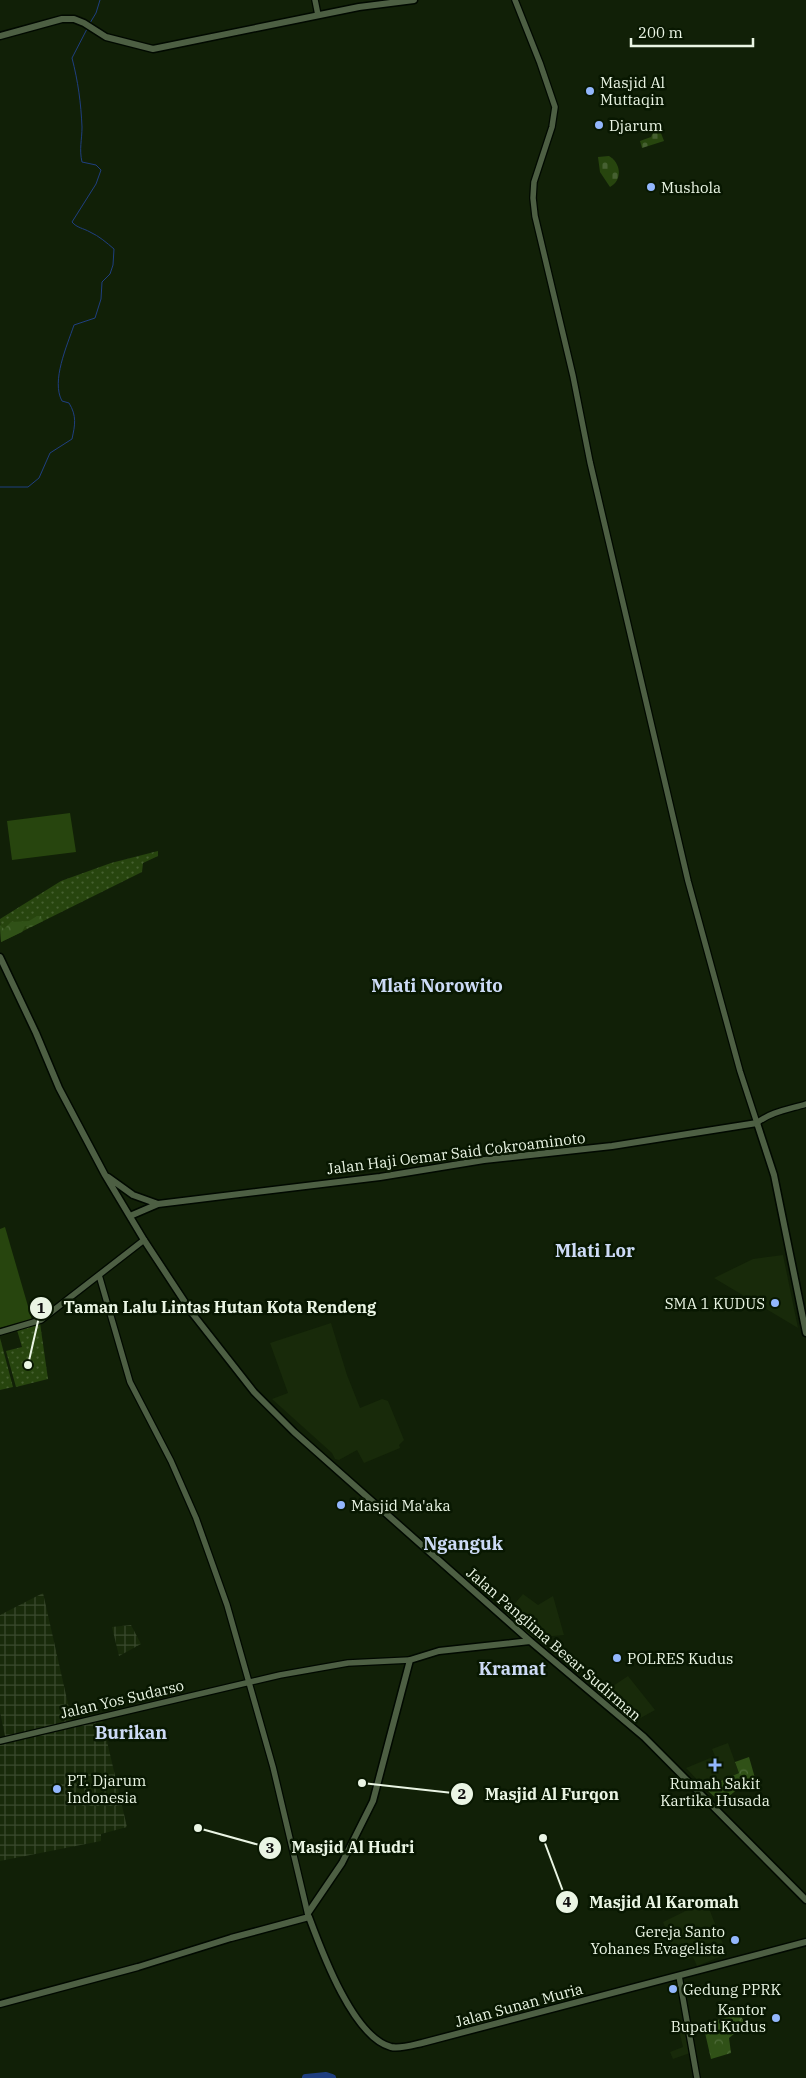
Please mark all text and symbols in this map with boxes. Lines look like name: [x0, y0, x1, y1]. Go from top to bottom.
scale bar: [631, 15, 754, 47]
text: 200 m: [638, 23, 683, 42]
place label: Masjid Al Muttaqin: [600, 73, 665, 109]
marker: Masjid Al Muttaqin: [584, 85, 596, 97]
place label: Djarum: [609, 116, 663, 135]
marker: Djarum: [593, 119, 605, 131]
place label: Mushola: [661, 178, 721, 197]
marker: Mushola: [645, 181, 657, 193]
district label: Mlati Norowito: [371, 974, 503, 997]
street label: Jalan Haji Oemar Said Cokroaminoto: [326, 1128, 586, 1178]
district label: Mlati Lor: [555, 1239, 635, 1262]
callout: Taman Lalu Lintas Hutan Kota Rendeng: [29, 1292, 387, 1323]
place label: SMA 1 KUDUS: [665, 1294, 765, 1313]
text: Taman Lalu Lintas Hutan Kota Rendeng: [64, 1297, 377, 1317]
marker: SMA 1 KUDUS: [769, 1297, 781, 1309]
text: 1: [36, 1298, 46, 1317]
place label: Masjid Ma'aka: [351, 1496, 451, 1515]
marker: Masjid Ma'aka: [335, 1499, 347, 1511]
district label: Nganguk: [423, 1532, 504, 1555]
street label: Jalan Panglima Besar Sudirman: [463, 1563, 646, 1725]
place label: POLRES Kudus: [627, 1649, 733, 1668]
marker: POLRES Kudus: [611, 1652, 623, 1664]
district label: Kramat: [478, 1657, 546, 1680]
street label: Jalan Yos Sudarso: [58, 1676, 186, 1722]
district label: Burikan: [95, 1721, 167, 1744]
marker: Rumah Sakit Kartika Husada: [708, 1758, 722, 1772]
place label: PT. Djarum Indonesia: [67, 1771, 146, 1807]
place label: Rumah Sakit Kartika Husada: [660, 1774, 770, 1810]
callout: Masjid Al Furqon: [450, 1779, 629, 1810]
marker: PT. Djarum Indonesia: [51, 1783, 63, 1795]
text: 2: [457, 1784, 467, 1803]
text: Masjid Al Furqon: [485, 1784, 619, 1804]
callout: Masjid Al Hudri: [257, 1832, 425, 1863]
text: Masjid Al Hudri: [292, 1837, 414, 1857]
text: 3: [265, 1838, 275, 1857]
callout: Masjid Al Karomah: [554, 1887, 749, 1918]
text: 4: [562, 1892, 572, 1911]
text: Masjid Al Karomah: [589, 1892, 739, 1912]
place label: Gereja Santo Yohanes Evagelista: [591, 1922, 725, 1958]
marker: Gereja Santo Yohanes Evagelista: [729, 1934, 741, 1946]
street label: Jalan Sunan Muria: [453, 1979, 585, 2031]
place label: Gedung PPRK: [683, 1980, 781, 1999]
marker: Gedung PPRK: [667, 1983, 679, 1995]
place label: Kantor Bupati Kudus: [671, 2000, 766, 2036]
marker: Kantor Bupati Kudus: [770, 2012, 782, 2024]

